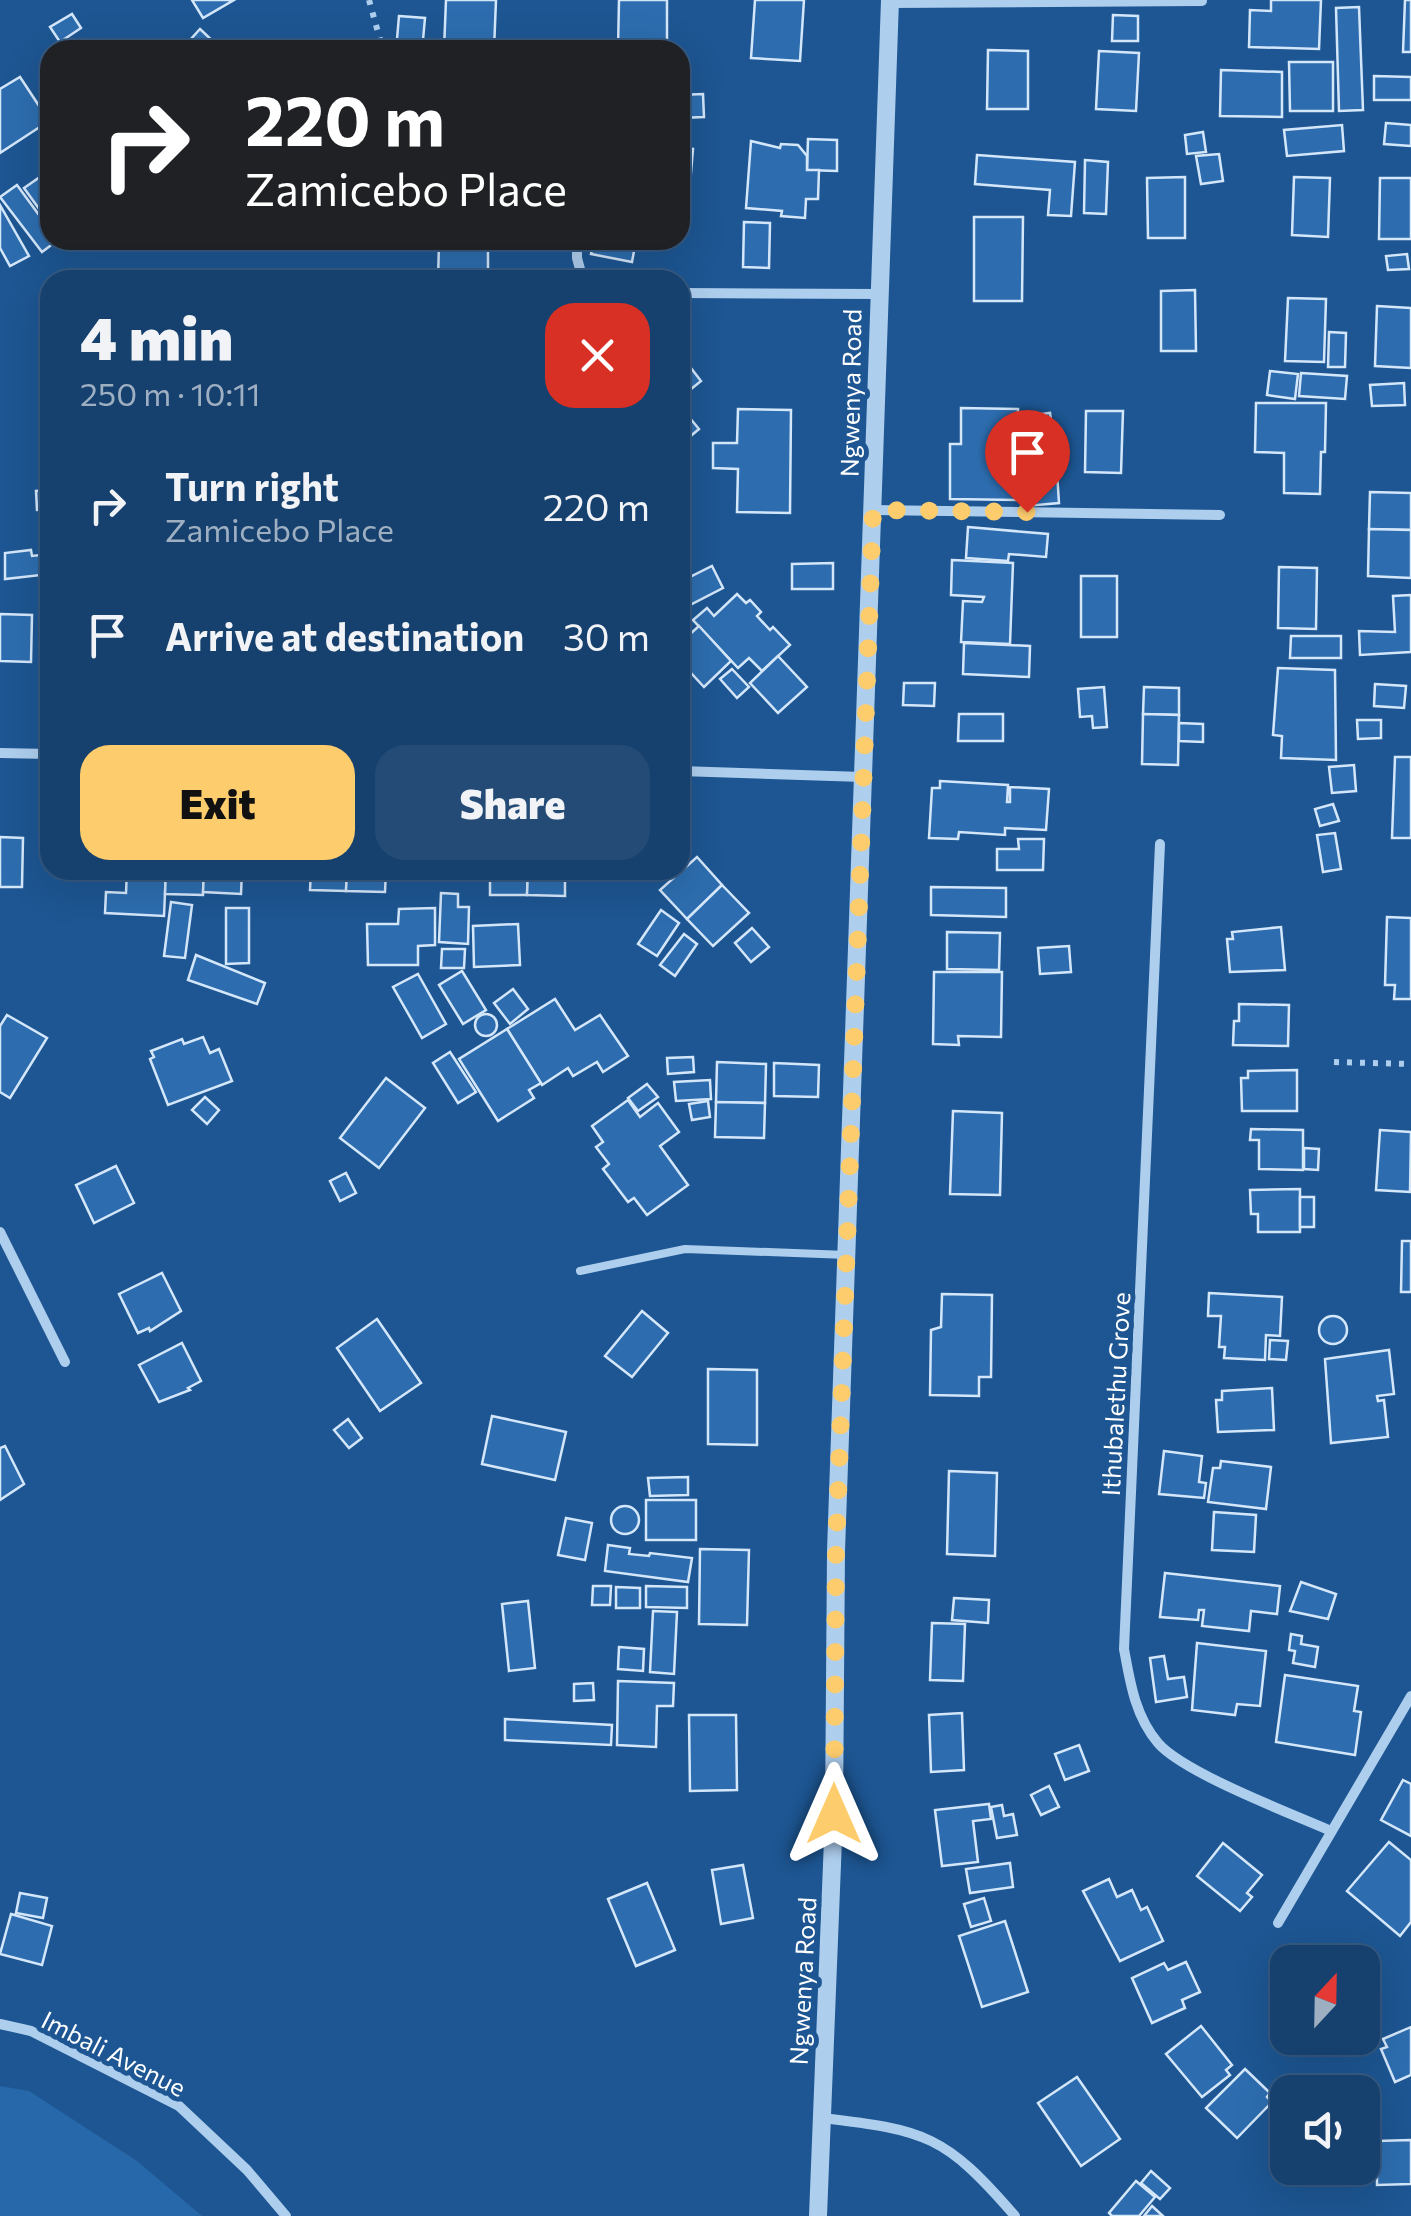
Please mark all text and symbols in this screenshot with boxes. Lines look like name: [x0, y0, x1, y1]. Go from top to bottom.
text: 220 m: [245, 75, 445, 160]
icon: right: [80, 80, 210, 210]
text: Zamicebo Place: [245, 160, 567, 215]
text: 4 min: [80, 299, 233, 372]
button: close: [545, 303, 650, 408]
street label: Ngwenya Road: [834, 309, 866, 477]
text: 250 m · 10:11: [80, 373, 260, 413]
pin: [985, 410, 1070, 513]
icon: arrive: [1000, 425, 1055, 480]
text: Turn right: [165, 462, 339, 509]
icon: right: [80, 478, 135, 533]
text: 220 m: [543, 482, 650, 529]
text: Zamicebo Place: [165, 509, 394, 549]
icon: arrive: [80, 608, 135, 663]
text: Arrive at destination: [165, 612, 524, 659]
text: 30 m: [563, 612, 650, 659]
button: Exit: [80, 745, 355, 860]
button: Share: [375, 745, 650, 860]
street label: Ithubalethu Grove: [1095, 1291, 1135, 1497]
position arrow: [782, 1762, 886, 1866]
street label: Ngwenya Road: [783, 1896, 821, 2066]
north arrow: [1270, 1945, 1380, 2055]
map controls: [1270, 1945, 1380, 2185]
street label: Imbali Avenue: [37, 2004, 191, 2102]
button: sound: [1270, 2075, 1380, 2185]

